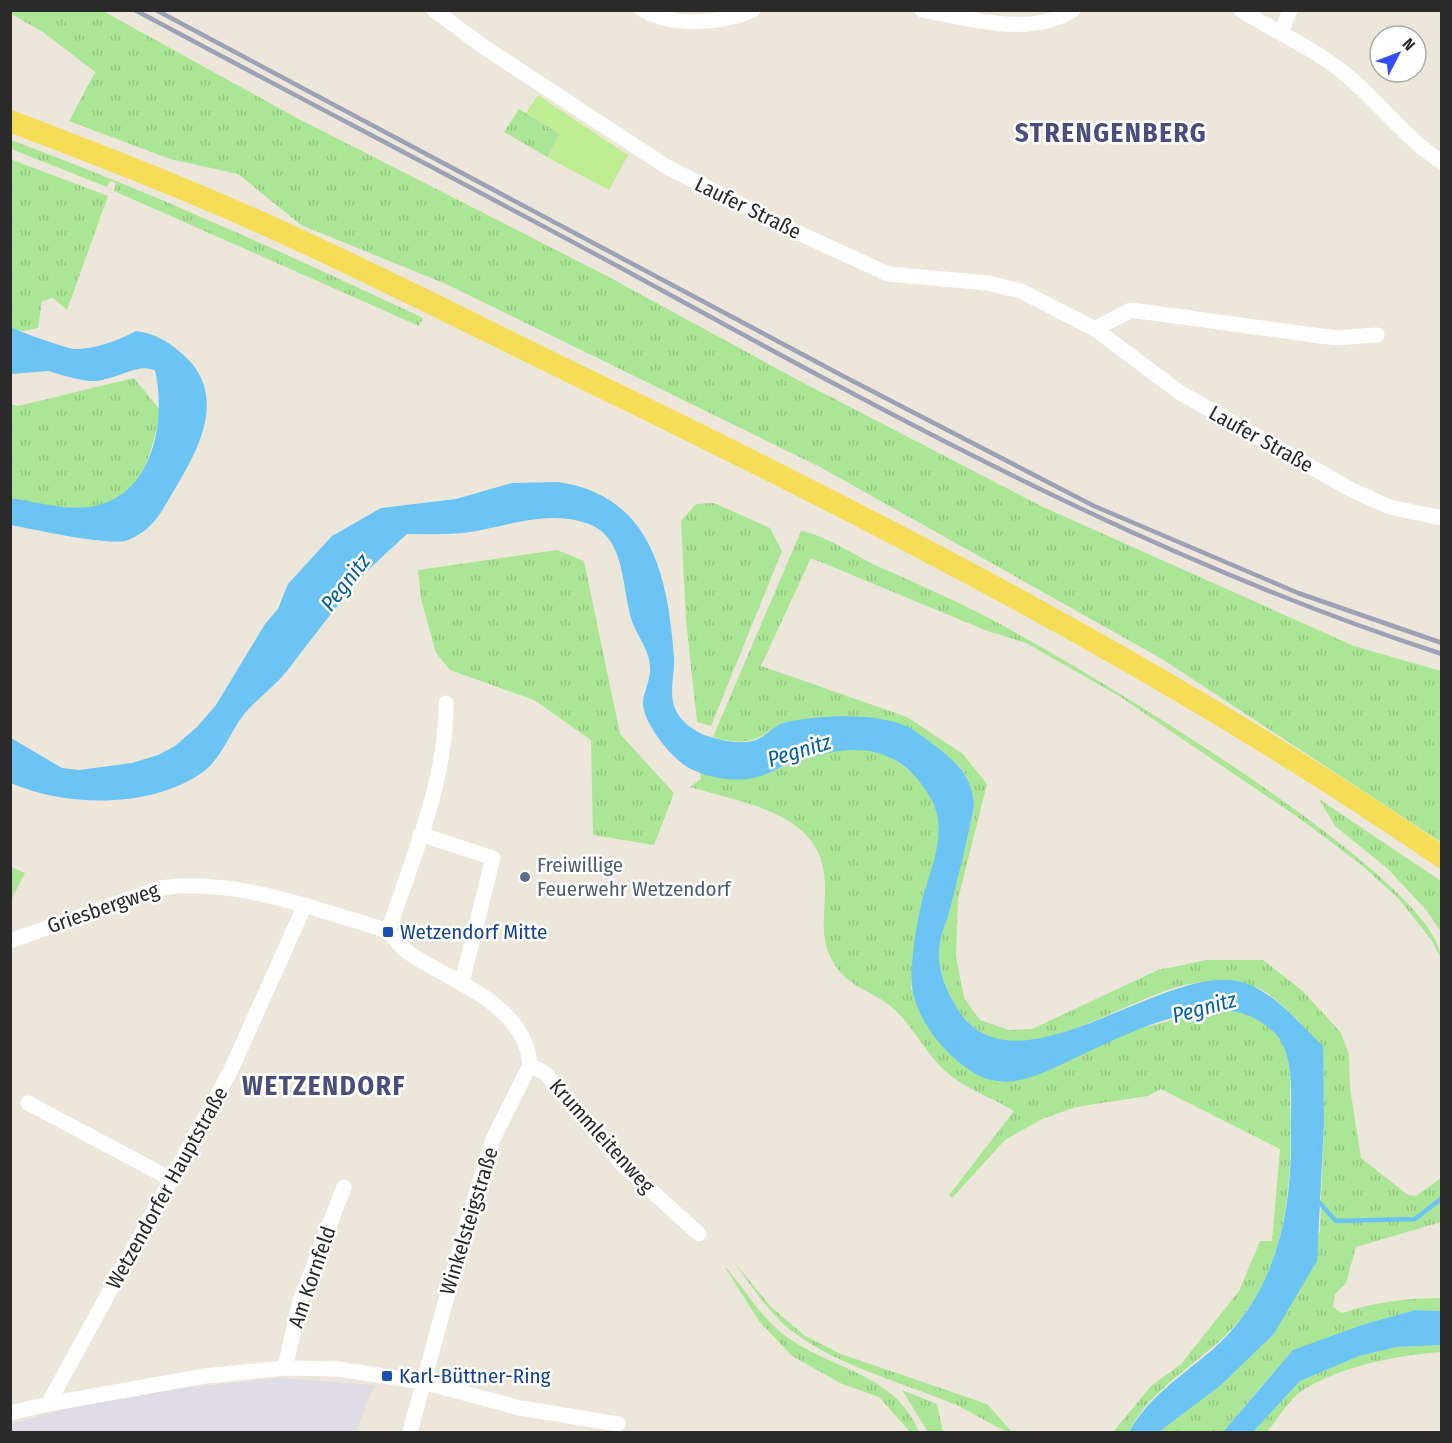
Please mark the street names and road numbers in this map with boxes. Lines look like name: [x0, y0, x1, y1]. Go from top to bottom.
street label: Laufer Straße: [691, 171, 805, 245]
street label: Laufer Straße: [1204, 400, 1318, 478]
street label: Griesbergweg: [44, 877, 162, 939]
street label: Krummleitenweg: [544, 1073, 660, 1199]
street label: Wetzendorfer Hauptstraße: [101, 1082, 233, 1294]
street label: Winkelsteigstraße: [434, 1144, 504, 1298]
street label: Am Kornfeld: [283, 1223, 341, 1331]

